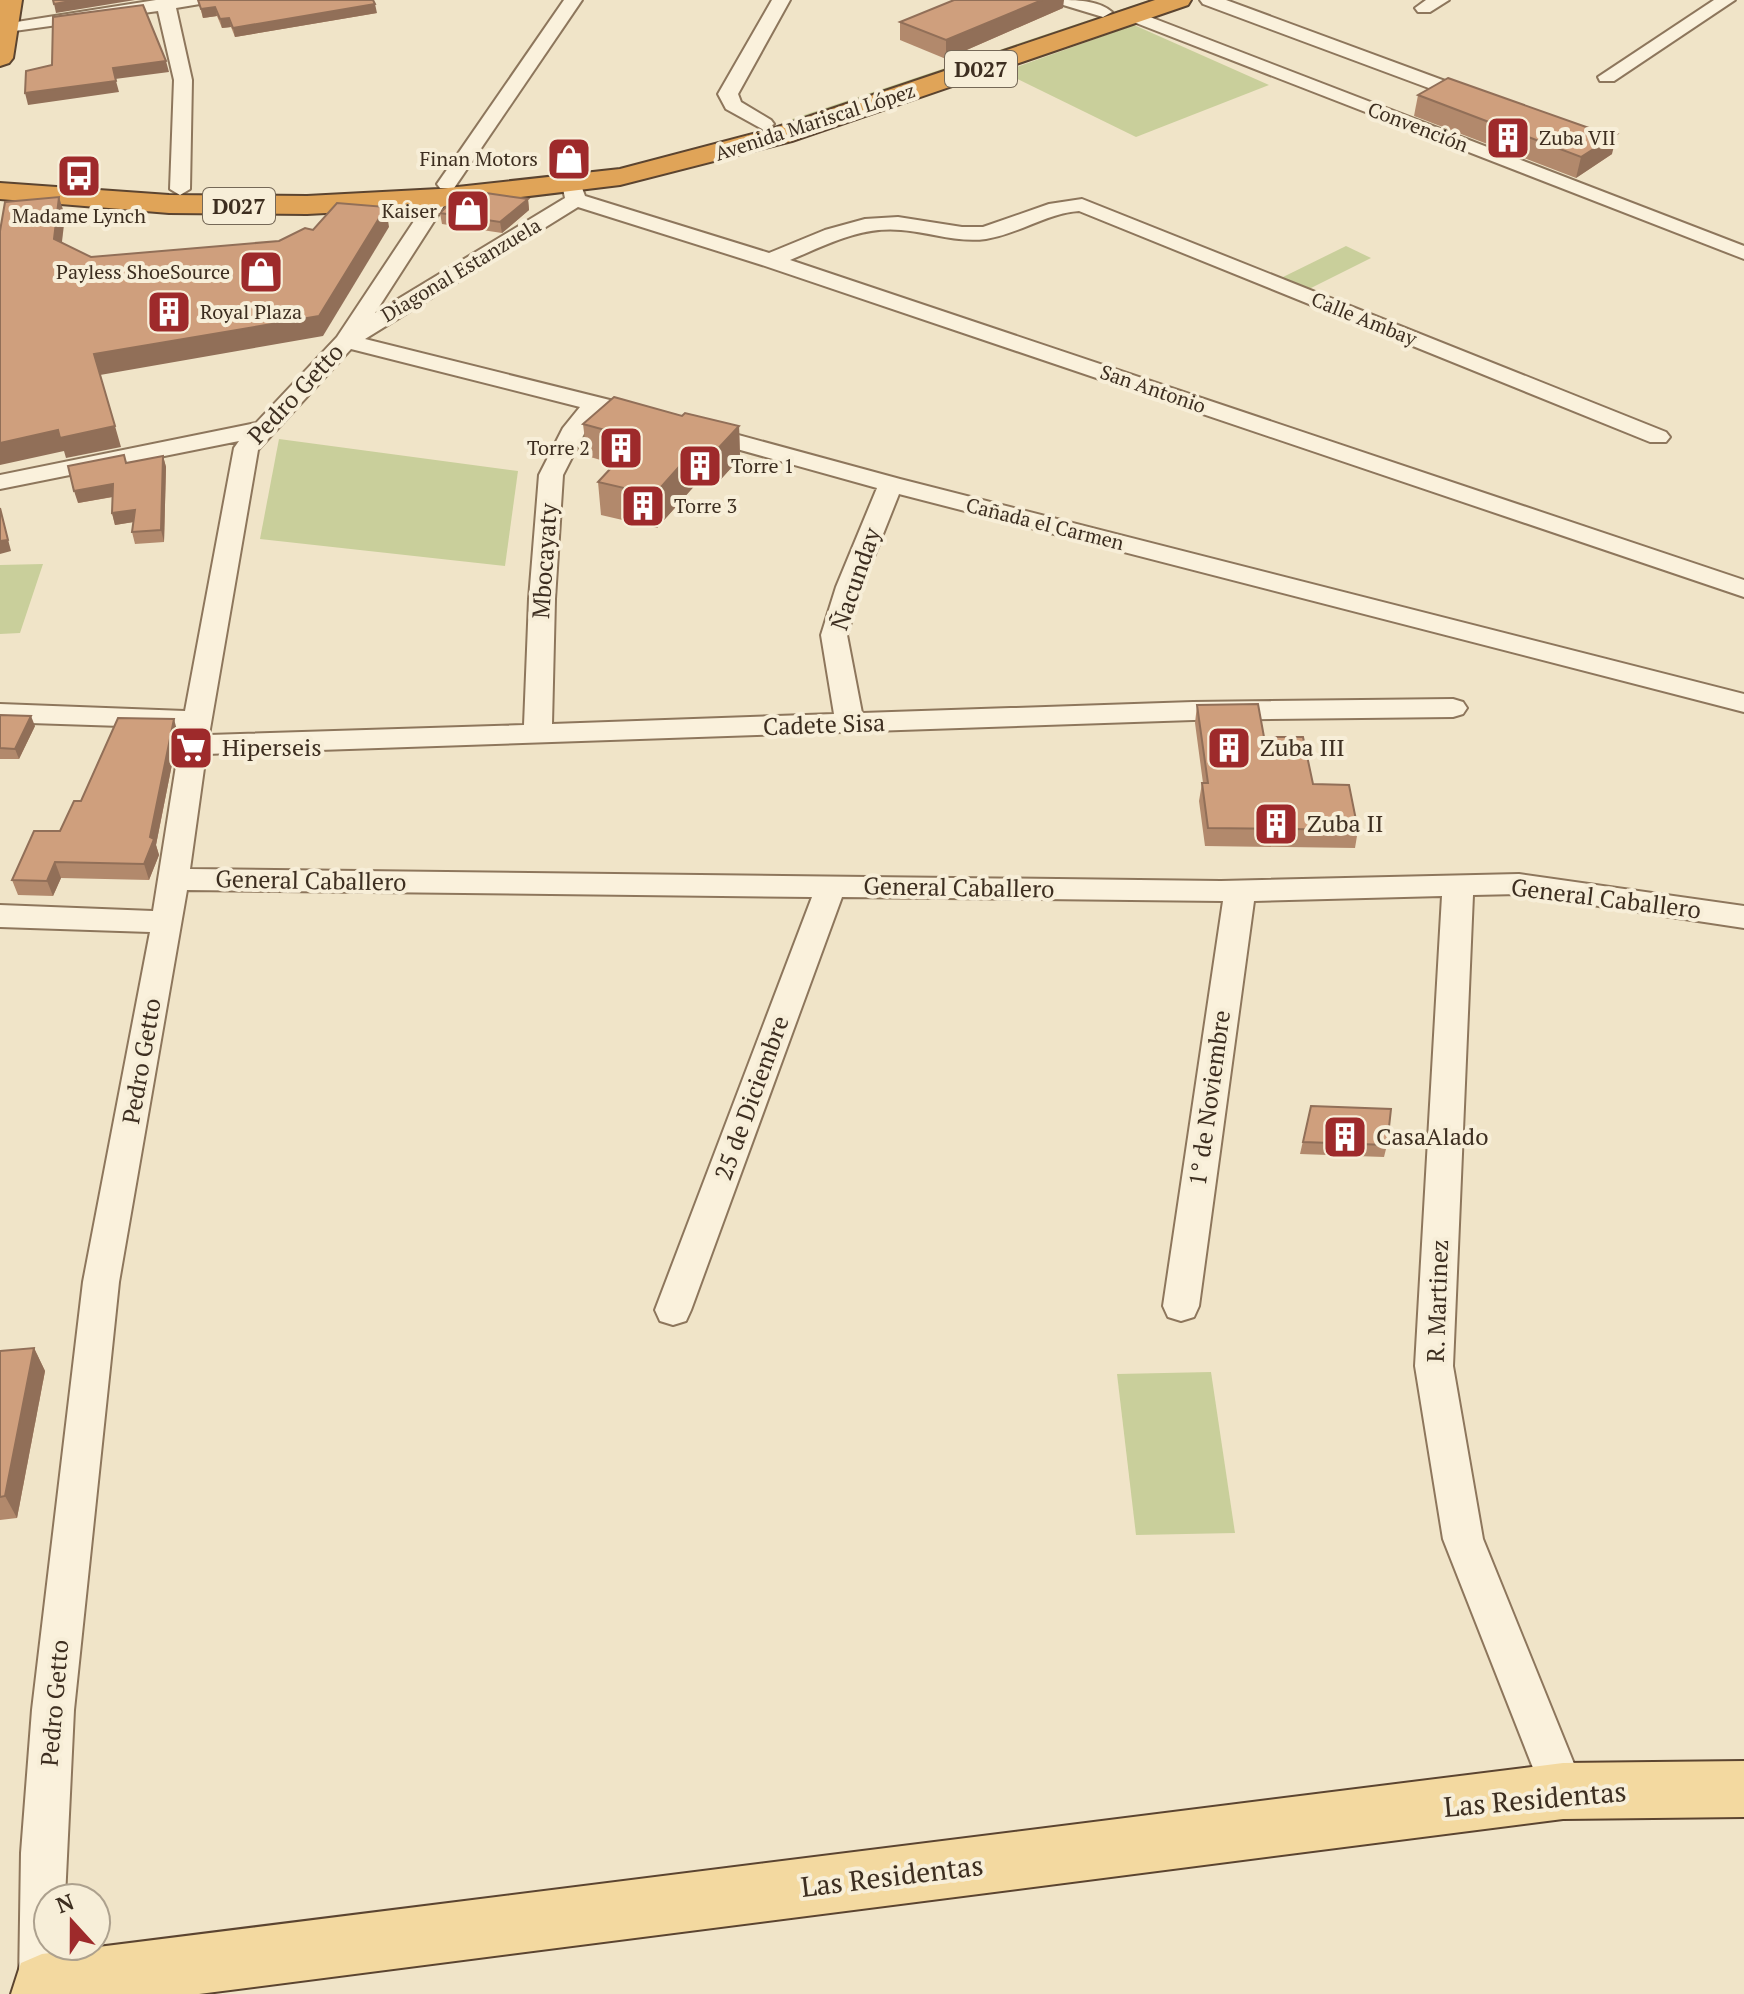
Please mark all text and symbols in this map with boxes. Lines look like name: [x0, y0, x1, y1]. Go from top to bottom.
road number: D027: [945, 51, 1017, 87]
street label: Avenida Mariscal López: [711, 76, 918, 167]
street label: Convención: [1364, 95, 1472, 158]
building icon: Zuba VII: [1484, 114, 1532, 162]
place label: Zuba VII: [1539, 124, 1616, 151]
shop icon: Finan Motors: [545, 135, 593, 183]
place label: Finan Motors: [419, 145, 538, 172]
bus stop icon: Madame Lynch: [55, 152, 103, 200]
shop icon: Kaiser: [444, 187, 492, 235]
road number: D027: [203, 188, 275, 224]
place label: Kaiser: [382, 197, 437, 224]
place label: Madame Lynch: [12, 202, 146, 229]
street label: Diagonal Estanzuela: [376, 211, 546, 328]
shop icon: Payless ShoeSource: [237, 248, 285, 296]
place label: Payless ShoeSource: [56, 258, 230, 285]
street label: Calle Ambay: [1307, 285, 1422, 352]
building icon: Royal Plaza: [145, 288, 193, 336]
place label: Royal Plaza: [200, 298, 302, 325]
street label: Pedro Getto: [240, 336, 350, 451]
street label: San Antonio: [1097, 358, 1210, 419]
building icon: Torre 2: [597, 424, 645, 472]
place label: Torre 2: [527, 434, 590, 461]
building icon: Torre 1: [676, 442, 724, 490]
place label: Torre 1: [731, 452, 794, 479]
building icon: Torre 3: [619, 482, 667, 530]
street label: Cañada el Carmen: [963, 491, 1127, 556]
place label: Torre 3: [674, 492, 737, 519]
street label: Mbocayaty: [524, 501, 564, 620]
street label: Ñacunday: [823, 522, 888, 634]
street label: Cadete Sisa: [762, 706, 886, 742]
supermarket icon: Hiperseis: [167, 724, 215, 772]
building icon: Zuba III: [1205, 724, 1253, 772]
place label: Hiperseis: [222, 731, 322, 763]
place label: Zuba III: [1260, 731, 1345, 763]
building icon: Zuba II: [1252, 800, 1300, 848]
place label: Zuba II: [1307, 807, 1383, 839]
street label: General Caballero: [215, 862, 407, 898]
street label: General Caballero: [863, 869, 1055, 905]
street label: General Caballero: [1509, 870, 1703, 926]
street label: Pedro Getto: [114, 996, 168, 1126]
street label: 1° de Noviembre: [1181, 1008, 1237, 1188]
street label: 25 de Diciembre: [707, 1011, 796, 1184]
building icon: CasaAlado: [1321, 1113, 1369, 1161]
place label: CasaAlado: [1376, 1120, 1488, 1152]
street label: R. Martinez: [1419, 1239, 1455, 1363]
street label: Pedro Getto: [33, 1638, 75, 1768]
street label: Las Residentas: [1442, 1772, 1628, 1825]
street label: Las Residentas: [799, 1846, 985, 1905]
north arrow: [32, 1882, 112, 1962]
text: N: [52, 1886, 78, 1919]

